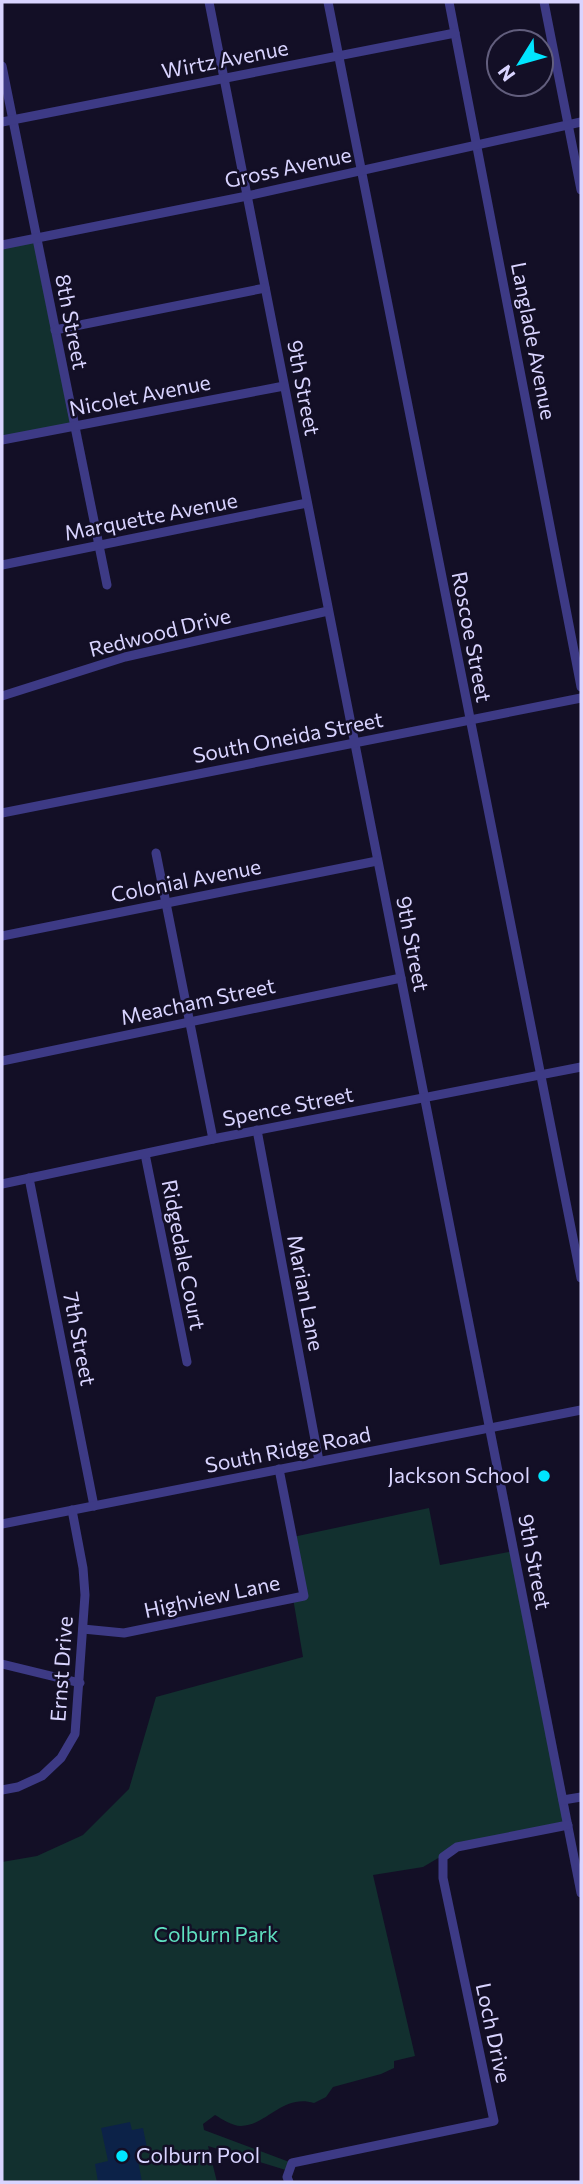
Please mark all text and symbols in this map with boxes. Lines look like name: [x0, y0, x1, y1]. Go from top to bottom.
north arrow: [485, 28, 555, 98]
street label: Wirtz Avenue: [159, 34, 290, 83]
text: N: [493, 61, 520, 86]
street label: Gross Avenue: [222, 141, 353, 192]
street label: Langlade Avenue: [507, 260, 562, 422]
street label: 8th Street: [51, 272, 94, 372]
street label: 9th Street: [283, 338, 326, 438]
street label: Nicolet Avenue: [67, 369, 212, 420]
street label: Marquette Avenue: [62, 486, 239, 545]
street label: Roscoe Street: [448, 569, 497, 704]
street label: Redwood Drive: [86, 602, 233, 661]
street label: South Oneida Street: [190, 706, 385, 767]
street label: Colonial Avenue: [108, 853, 263, 906]
street label: 9th Street: [392, 894, 435, 994]
street label: Meacham Street: [118, 972, 277, 1029]
street label: Spence Street: [220, 1081, 355, 1130]
street label: Ridgedale Court: [158, 1177, 211, 1332]
street label: Marian Lane: [283, 1232, 330, 1353]
street label: 7th Street: [59, 1290, 102, 1388]
street label: South Ridge Road: [203, 1420, 373, 1477]
place label: Jackson School: [388, 1462, 530, 1487]
marker: Jackson School: [536, 1468, 552, 1484]
street label: 9th Street: [514, 1512, 557, 1612]
street label: Highview Lane: [141, 1569, 282, 1622]
street label: Ernst Drive: [44, 1615, 77, 1723]
park label: Colburn Park: [154, 1921, 278, 1946]
street label: Loch Drive: [472, 1980, 517, 2085]
place label: Colburn Pool: [136, 2142, 260, 2167]
marker: Colburn Pool: [114, 2148, 130, 2164]

